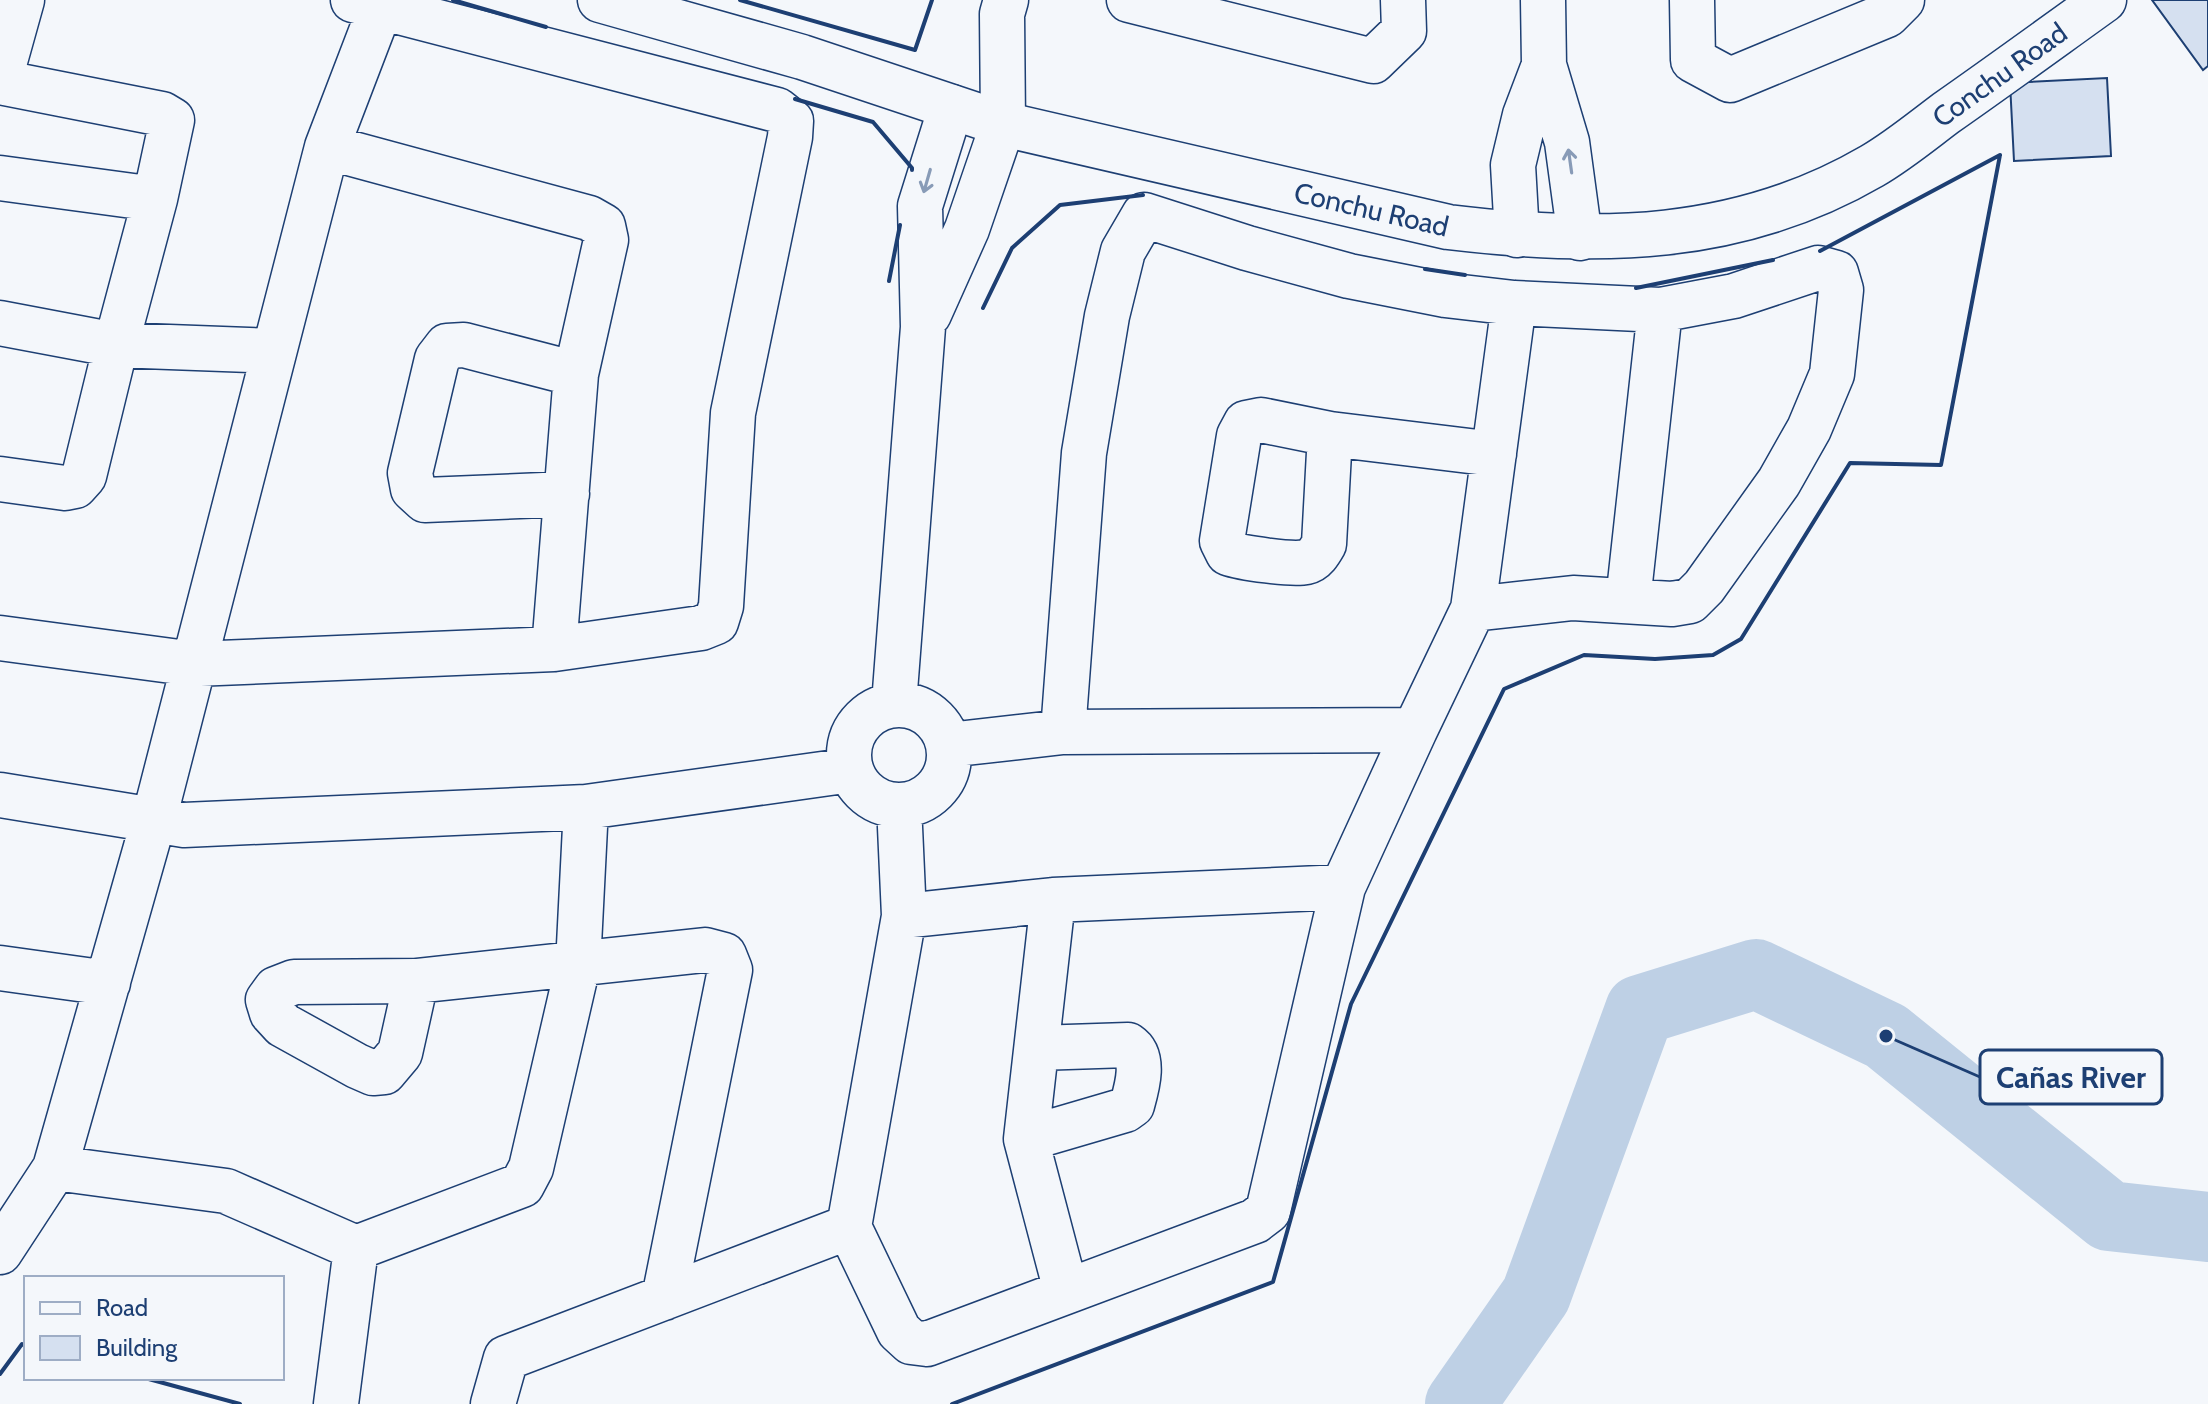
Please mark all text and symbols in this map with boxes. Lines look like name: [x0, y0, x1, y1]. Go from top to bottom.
street label: Conchu Road: [1925, 15, 2074, 134]
one-way arrow: [1562, 149, 1577, 174]
one-way arrow: [919, 167, 934, 193]
street label: Conchu Road: [1291, 175, 1452, 244]
callout: Cañas River: [1980, 1050, 2162, 1104]
text: Cañas River: [1996, 1059, 2146, 1096]
legend: [24, 1276, 284, 1380]
text: Road: [96, 1293, 148, 1322]
text: Building: [96, 1333, 178, 1362]

